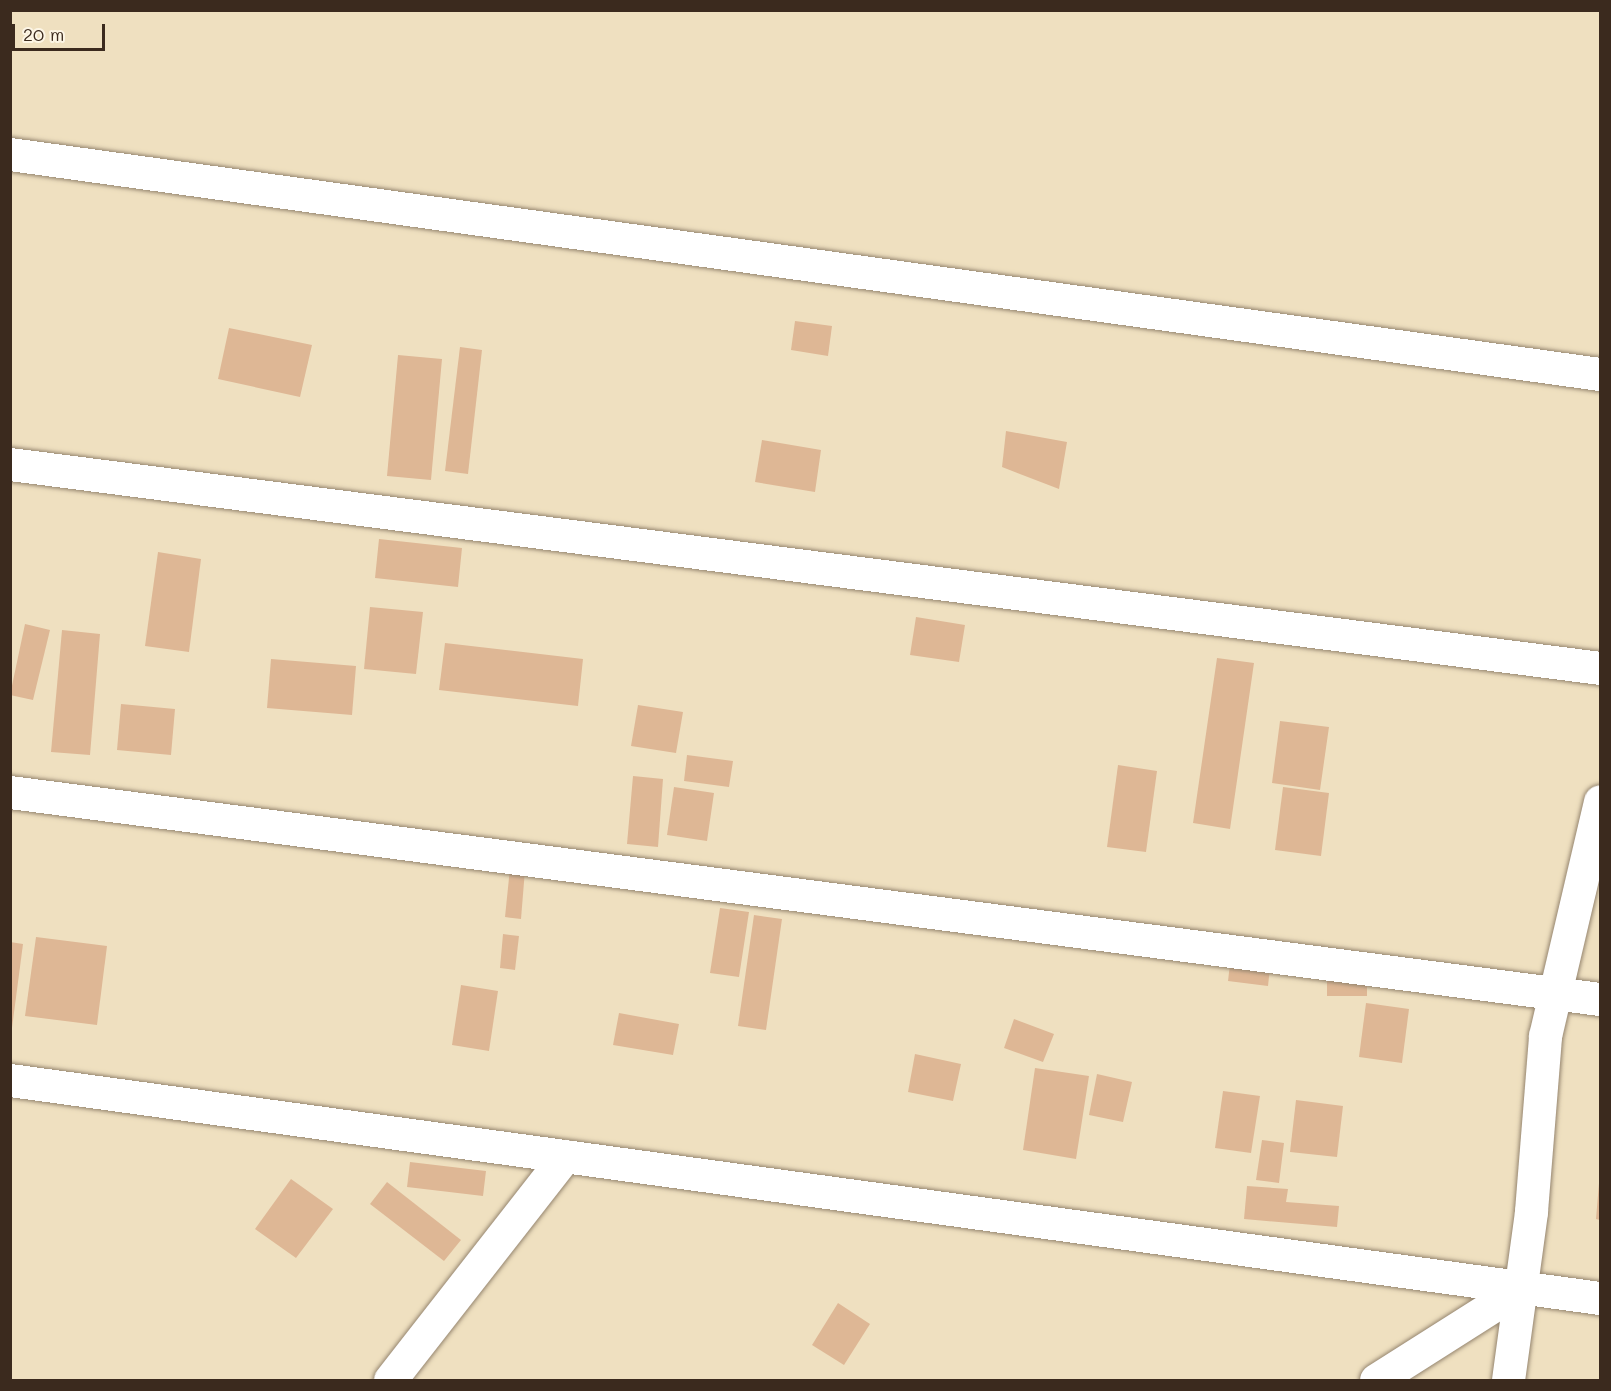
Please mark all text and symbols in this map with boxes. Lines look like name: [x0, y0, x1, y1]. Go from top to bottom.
scale bar: [15, 12, 108, 50]
text: 20 m: [23, 22, 64, 46]

